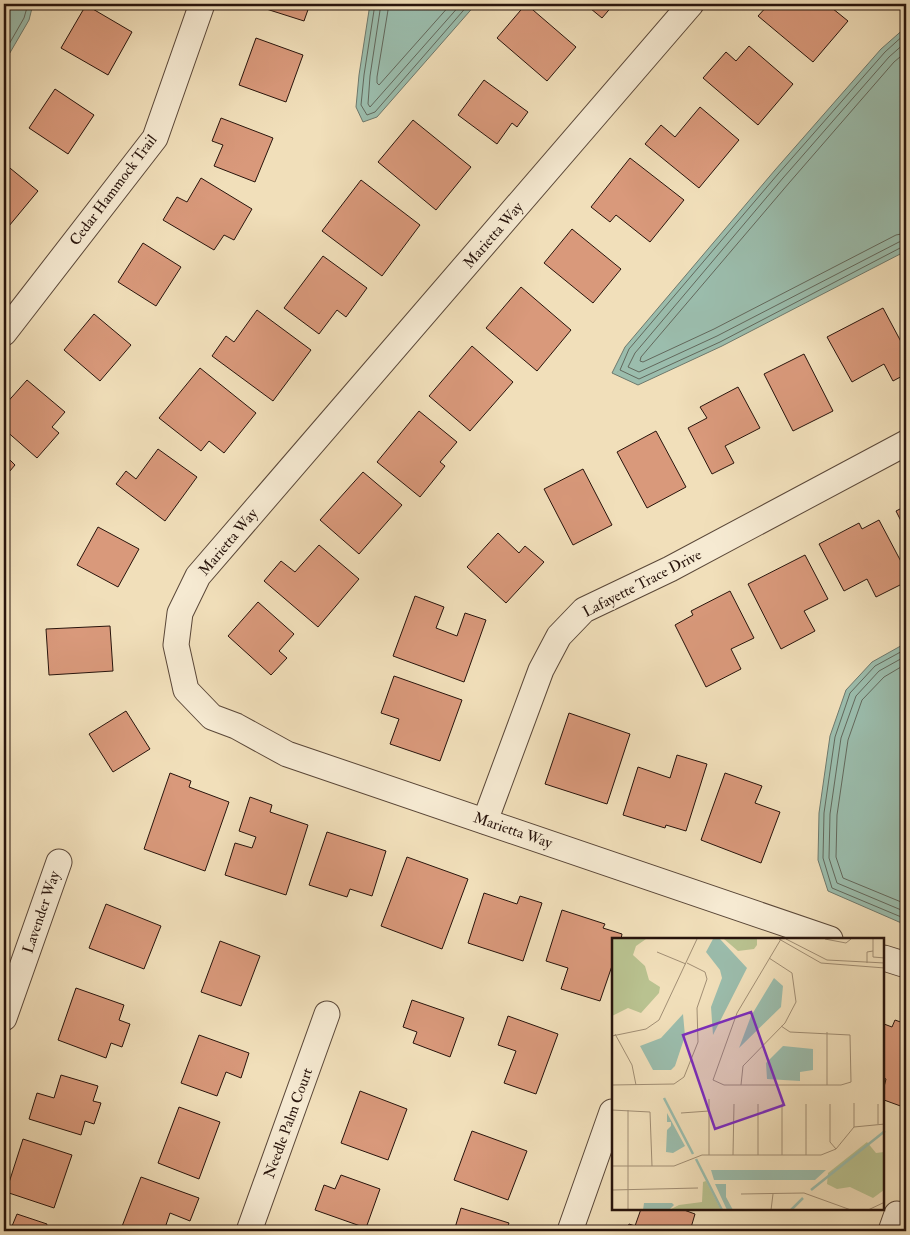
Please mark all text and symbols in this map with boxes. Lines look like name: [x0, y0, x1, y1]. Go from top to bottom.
street label: Cedar Hammock Trail: [66, 131, 161, 250]
street label: Marietta Way: [459, 198, 528, 273]
street label: Marietta Way: [195, 505, 262, 580]
street label: Lafayette Trace Drive: [580, 545, 705, 622]
street label: Marietta Way: [471, 808, 555, 853]
street label: Lavender Way: [18, 868, 65, 956]
inset map: [612, 938, 885, 1210]
street label: Needle Palm Court: [260, 1065, 317, 1181]

